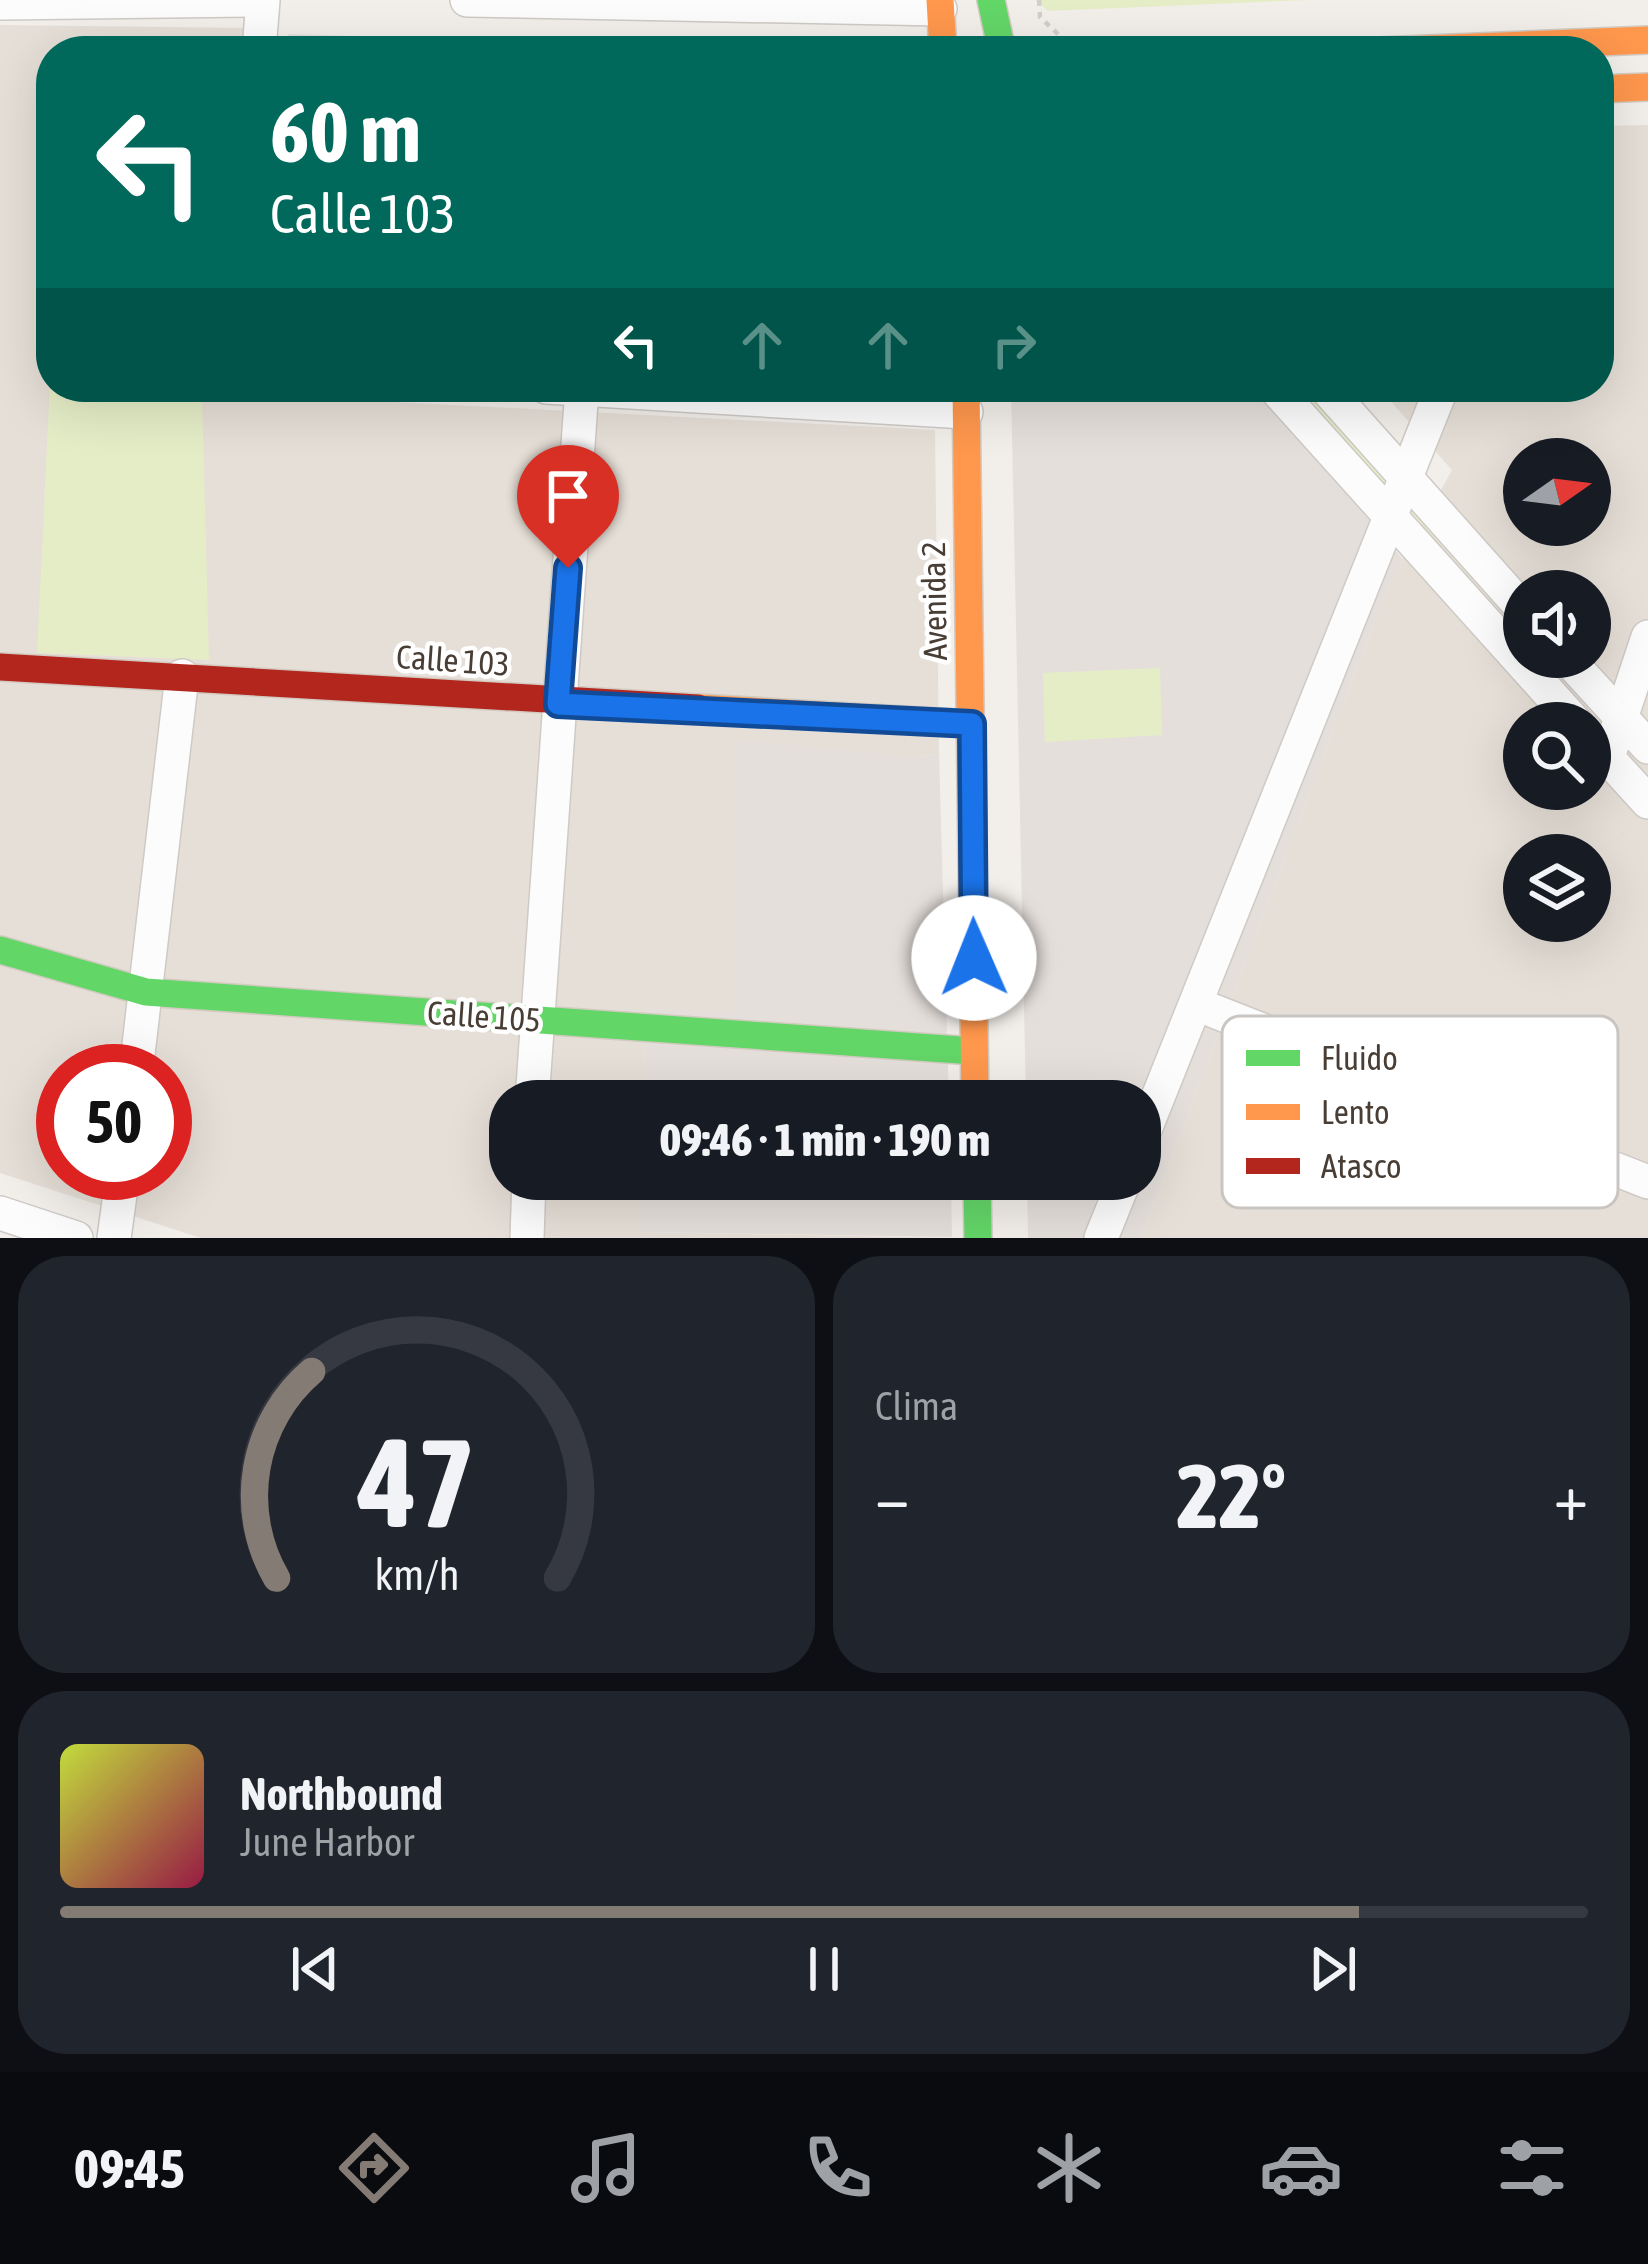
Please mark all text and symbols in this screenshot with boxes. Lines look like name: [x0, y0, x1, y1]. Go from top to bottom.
icon: left: [72, 84, 228, 240]
text: 60 m: [270, 84, 421, 180]
text: Calle 103: [270, 183, 456, 244]
icon: left: [603, 312, 669, 378]
icon: ahead: [729, 312, 795, 378]
icon: ahead: [855, 312, 921, 378]
icon: right: [981, 312, 1047, 378]
north arrow: [1503, 438, 1611, 546]
map controls: [1503, 438, 1611, 942]
pin: [517, 445, 619, 568]
icon: arrive: [535, 463, 601, 529]
street label: Avenida 2: [914, 541, 954, 661]
button: sound: [1503, 570, 1611, 678]
street label: Calle 103: [395, 637, 511, 683]
button: search: [1503, 702, 1611, 810]
button: layers: [1503, 834, 1611, 942]
position arrow: [911, 895, 1037, 1021]
street label: Calle 105: [426, 993, 542, 1039]
legend: [1222, 1016, 1618, 1208]
text: Fluido: [1321, 1039, 1398, 1077]
speed limit sign: 50: [36, 1044, 192, 1200]
text: Lento: [1321, 1093, 1389, 1131]
text: 09:46 · 1 min · 190 m: [660, 1114, 990, 1166]
text: Atasco: [1321, 1147, 1401, 1185]
text: Clima: [875, 1384, 958, 1428]
text: 47: [357, 1410, 475, 1553]
text: 22°: [1177, 1444, 1286, 1547]
text: −: [875, 1458, 909, 1534]
text: +: [1554, 1458, 1588, 1534]
text: km/h: [374, 1549, 459, 1598]
text: Northbound: [240, 1768, 443, 1820]
text: June Harbor: [240, 1820, 414, 1864]
icon: previous: [282, 1936, 348, 2002]
icon: pause: [791, 1936, 857, 2002]
icon: next: [1300, 1936, 1366, 2002]
icon: directions: [332, 2126, 416, 2210]
icon: music: [564, 2126, 648, 2210]
icon: phone: [796, 2126, 880, 2210]
icon: climate: [1027, 2126, 1111, 2210]
icon: car: [1259, 2126, 1343, 2210]
icon: filters: [1490, 2126, 1574, 2210]
text: 09:45: [74, 2138, 185, 2199]

